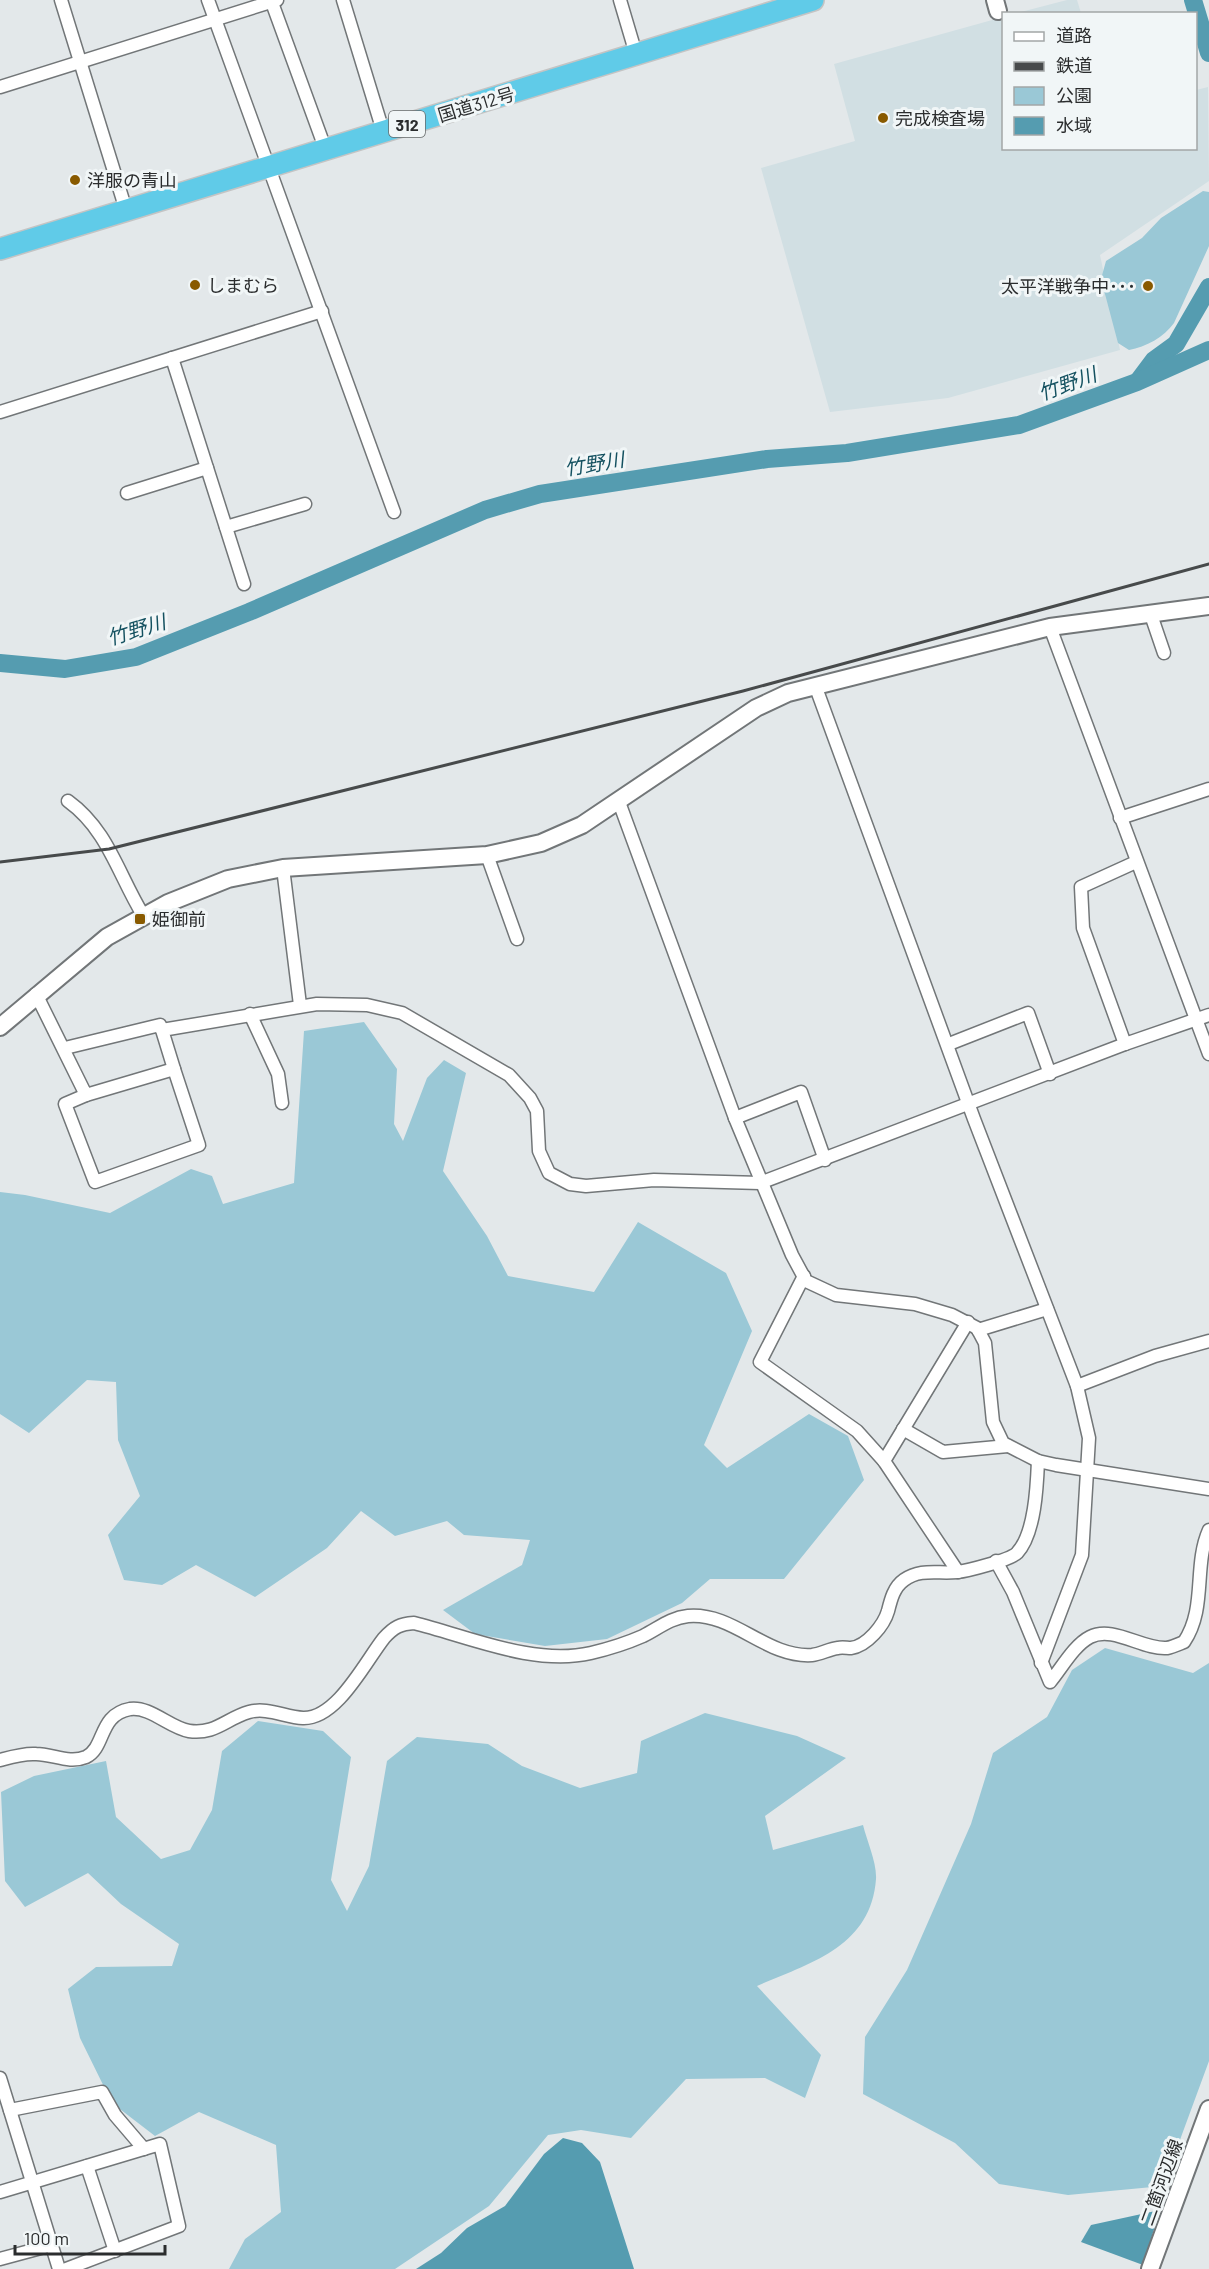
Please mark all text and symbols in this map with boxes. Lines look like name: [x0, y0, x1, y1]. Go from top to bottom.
legend: [1002, 12, 1197, 150]
text: 道路: [1056, 24, 1092, 46]
text: 鉄道: [1056, 54, 1092, 76]
street label: 国道312号: [435, 82, 517, 126]
text: 公園: [1056, 84, 1092, 106]
place label: 完成検査場: [895, 107, 985, 129]
road number: 312: [389, 111, 425, 137]
marker: 完成検査場: [876, 111, 890, 125]
text: 水域: [1056, 114, 1092, 136]
place label: 洋服の青山: [87, 169, 177, 191]
marker: 洋服の青山: [68, 173, 82, 187]
place label: しまむら: [207, 274, 279, 296]
place label: 太平洋戦争中･･･: [1001, 275, 1136, 297]
marker: しまむら: [188, 278, 202, 292]
marker: 太平洋戦争中･･･: [1141, 279, 1155, 293]
water label: 竹野川: [1035, 361, 1101, 405]
water label: 竹野川: [562, 446, 627, 480]
water label: 竹野川: [104, 608, 170, 649]
place label: 姫御前: [152, 908, 206, 930]
marker: 姫御前: [133, 912, 147, 926]
street label: 二箇河辺線: [1135, 2136, 1187, 2228]
scale bar: [15, 2218, 165, 2256]
text: 100 m: [24, 2227, 69, 2249]

